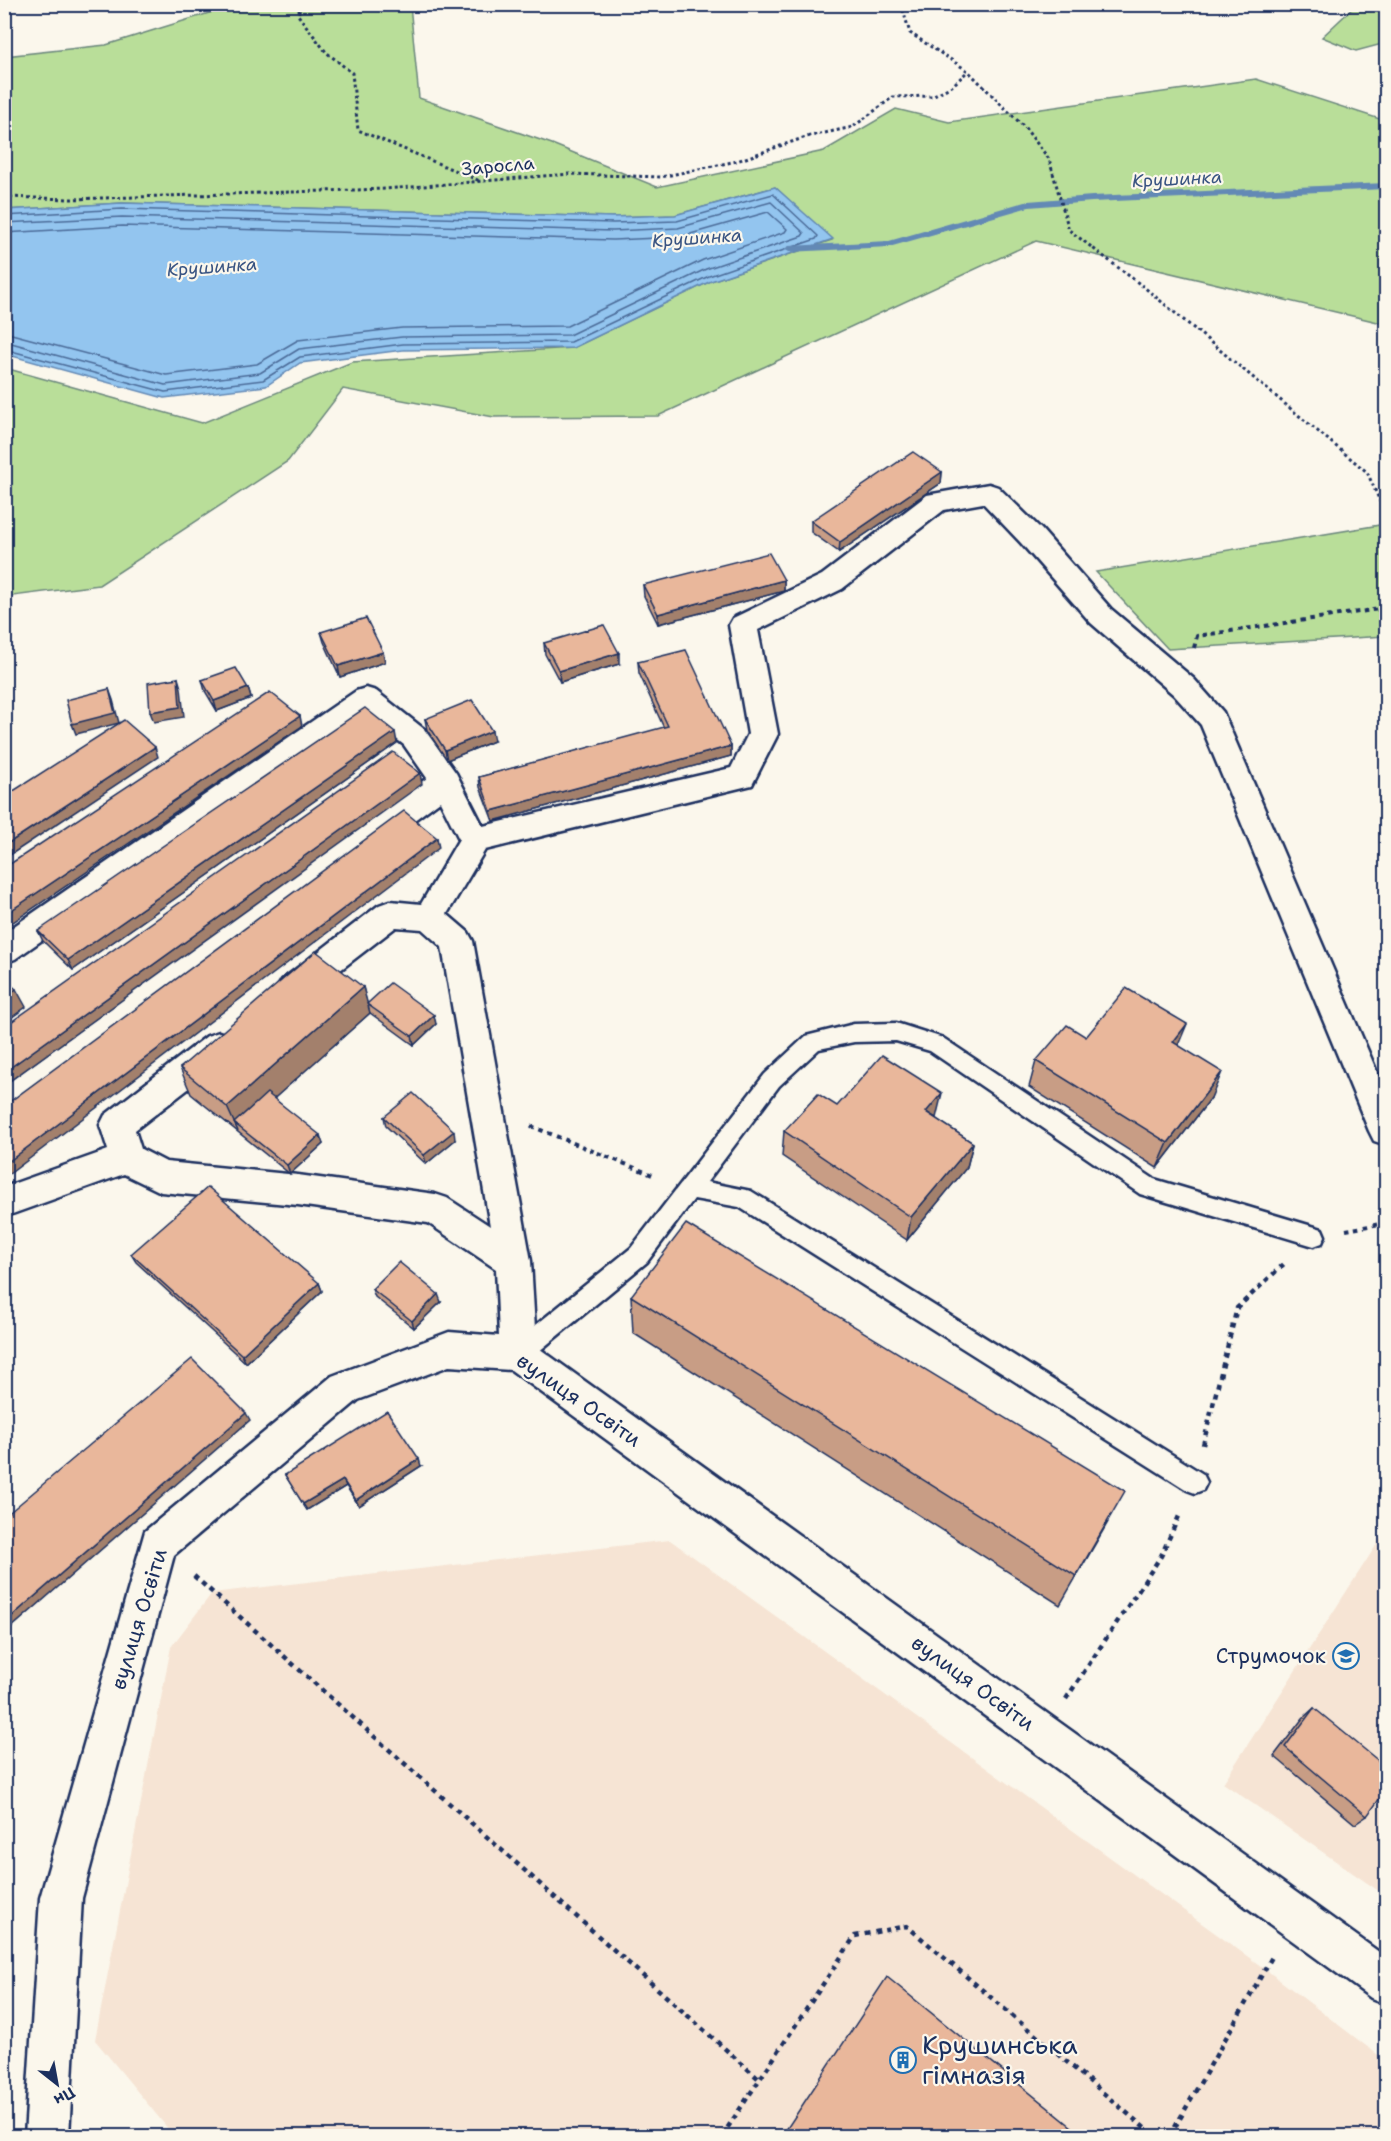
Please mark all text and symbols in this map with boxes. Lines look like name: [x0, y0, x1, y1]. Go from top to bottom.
street label: Заросла: [460, 151, 536, 181]
water label: Крушинка: [1131, 165, 1223, 193]
water label: Крушинка: [651, 223, 743, 253]
water label: Крушинка: [166, 252, 258, 282]
street label: вулиця Освіти: [511, 1347, 647, 1454]
street label: вулиця Освіти: [104, 1545, 174, 1693]
street label: вулиця Освіти: [906, 1629, 1041, 1737]
school or university icon: Струмочок: [1331, 1641, 1361, 1671]
place label: Струмочок: [1216, 1642, 1326, 1670]
place label: Крушинська гімназія: [922, 2027, 1078, 2092]
building icon: Крушинська гімназія: [888, 2045, 918, 2075]
north arrow: [27, 2054, 87, 2114]
text: Пн: [50, 2082, 79, 2111]

